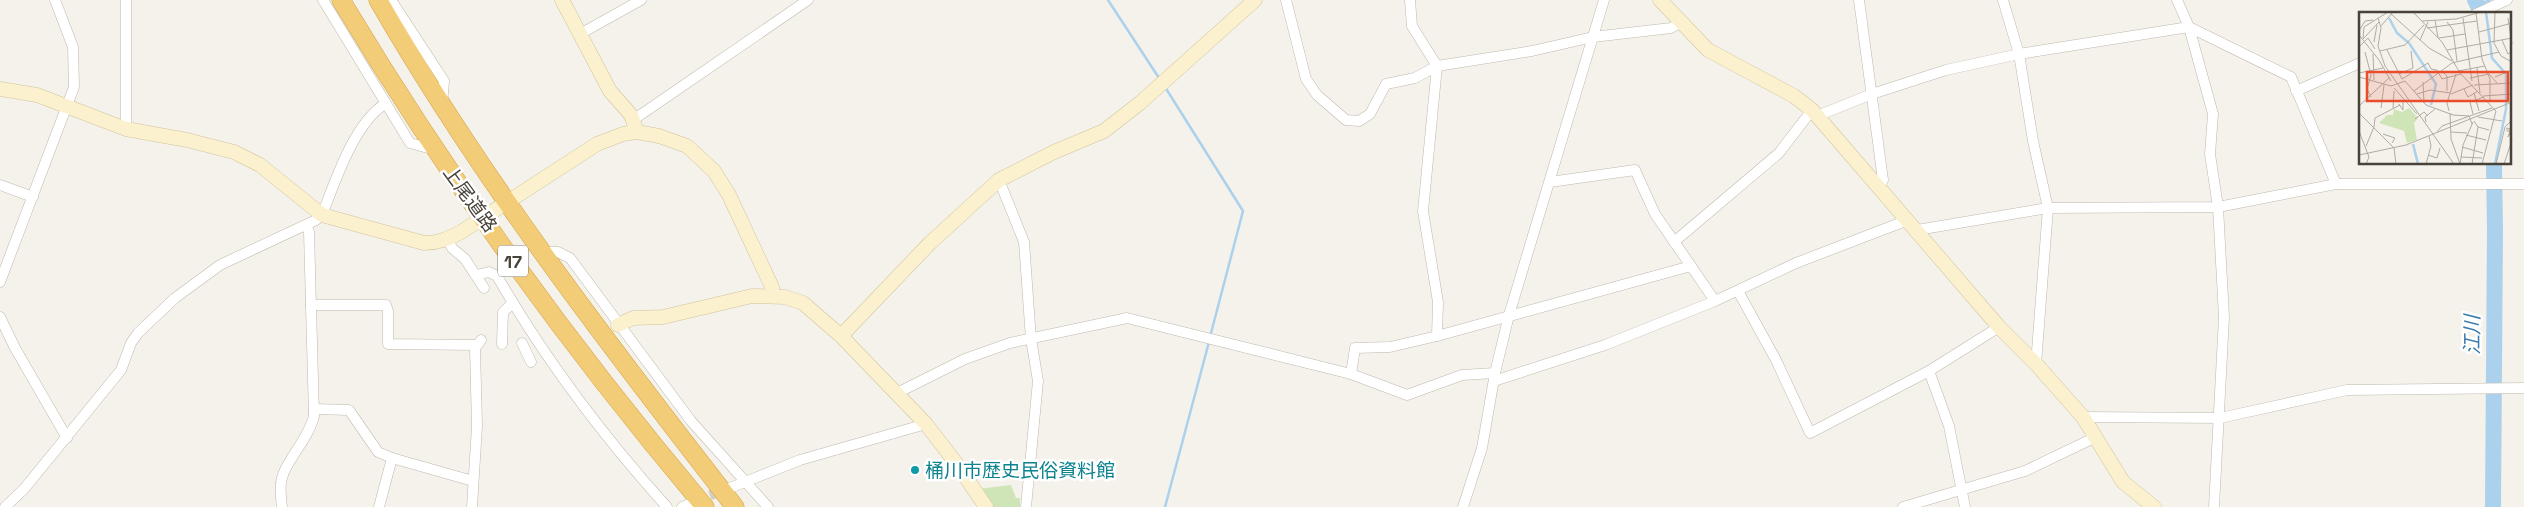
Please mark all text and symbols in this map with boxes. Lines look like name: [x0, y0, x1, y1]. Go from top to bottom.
inset map: [2359, 12, 2512, 165]
street label: 上尾道路: [438, 161, 502, 237]
road number: 17: [498, 246, 528, 276]
water label: 江川: [2459, 313, 2485, 355]
place label: 桶川市歴史民俗資料館: [925, 458, 1115, 483]
marker: 桶川市歴史民俗資料館: [909, 464, 921, 476]

